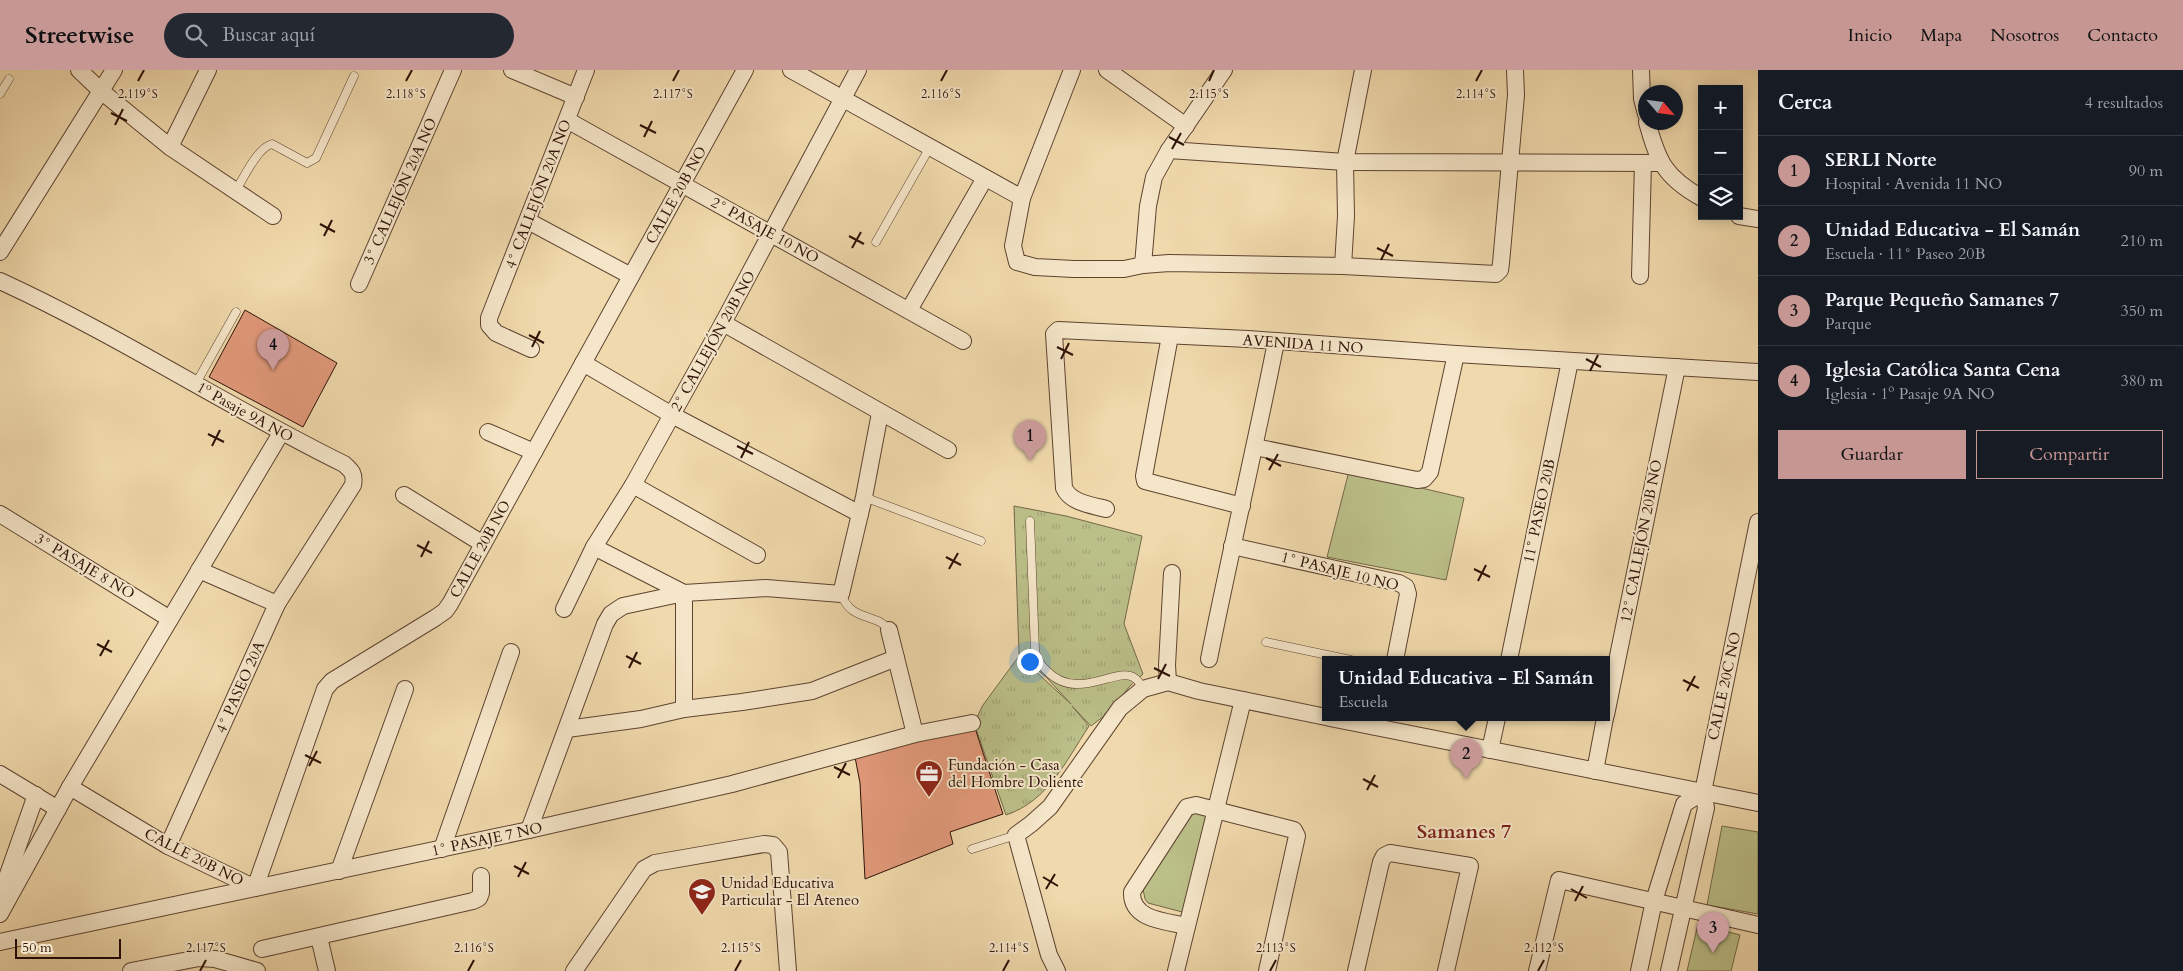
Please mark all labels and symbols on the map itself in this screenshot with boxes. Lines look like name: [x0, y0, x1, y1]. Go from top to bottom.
north arrow: [1638, 85, 1683, 130]
text: 2.119°S: [118, 86, 158, 102]
text: 2.118°S: [386, 86, 426, 102]
text: 2.117°S: [653, 86, 693, 102]
text: 2.116°S: [921, 86, 961, 102]
text: 2.115°S: [1189, 86, 1229, 102]
text: 2.114°S: [1456, 86, 1496, 102]
street label: 3° CALLEJÓN 20A NO: [359, 115, 441, 267]
street label: 4° CALLEJÓN 20A NO: [500, 116, 576, 272]
street label: CALLE 20B NO: [641, 142, 711, 247]
street label: 2° PASAJE 10 NO: [707, 192, 823, 268]
street label: 2° CALLEJÓN 20B NO: [666, 267, 760, 415]
pin: 4: [257, 329, 289, 370]
street label: AVENIDA 11 NO: [1242, 330, 1364, 358]
street label: 1º Pasaje 9A NO: [193, 377, 297, 447]
pin: 1: [1014, 420, 1046, 461]
street label: 11° PASEO 20B: [1518, 457, 1560, 565]
street label: 12° CALLEJÓN 20B NO: [1615, 458, 1667, 624]
street label: CALLE 20B NO: [445, 496, 515, 601]
street label: 3° PASAJE 8 NO: [31, 528, 139, 604]
street label: 1° PASAJE 10 NO: [1279, 547, 1401, 595]
street label: CALLE 20C NO: [1703, 630, 1745, 742]
street label: 4° PASEO 20A: [211, 638, 269, 736]
your location: [1017, 649, 1043, 675]
pin: 2: [1450, 738, 1482, 779]
place label: Fundación - Casa del Hombre Doliente: [948, 755, 1084, 792]
office icon: Fundación - Casa del Hombre Doliente: [914, 759, 944, 798]
street label: 1° PASAJE 7 NO: [430, 817, 544, 861]
district label: Samanes 7: [1417, 818, 1511, 845]
street label: CALLE 20B NO: [141, 823, 247, 891]
place label: Unidad Educativa Particular - El Ateneo: [721, 873, 859, 910]
school or university icon: Unidad Educativa Particular - El Ateneo: [687, 877, 717, 916]
pin: 3: [1697, 912, 1729, 953]
scale bar: [15, 936, 121, 959]
text: 2.117°S: [186, 940, 226, 956]
text: 2.116°S: [454, 940, 494, 956]
text: 2.115°S: [721, 940, 761, 956]
text: 2.114°S: [989, 940, 1029, 956]
text: 2.113°S: [1256, 940, 1296, 956]
text: 2.112°S: [1524, 940, 1564, 956]

